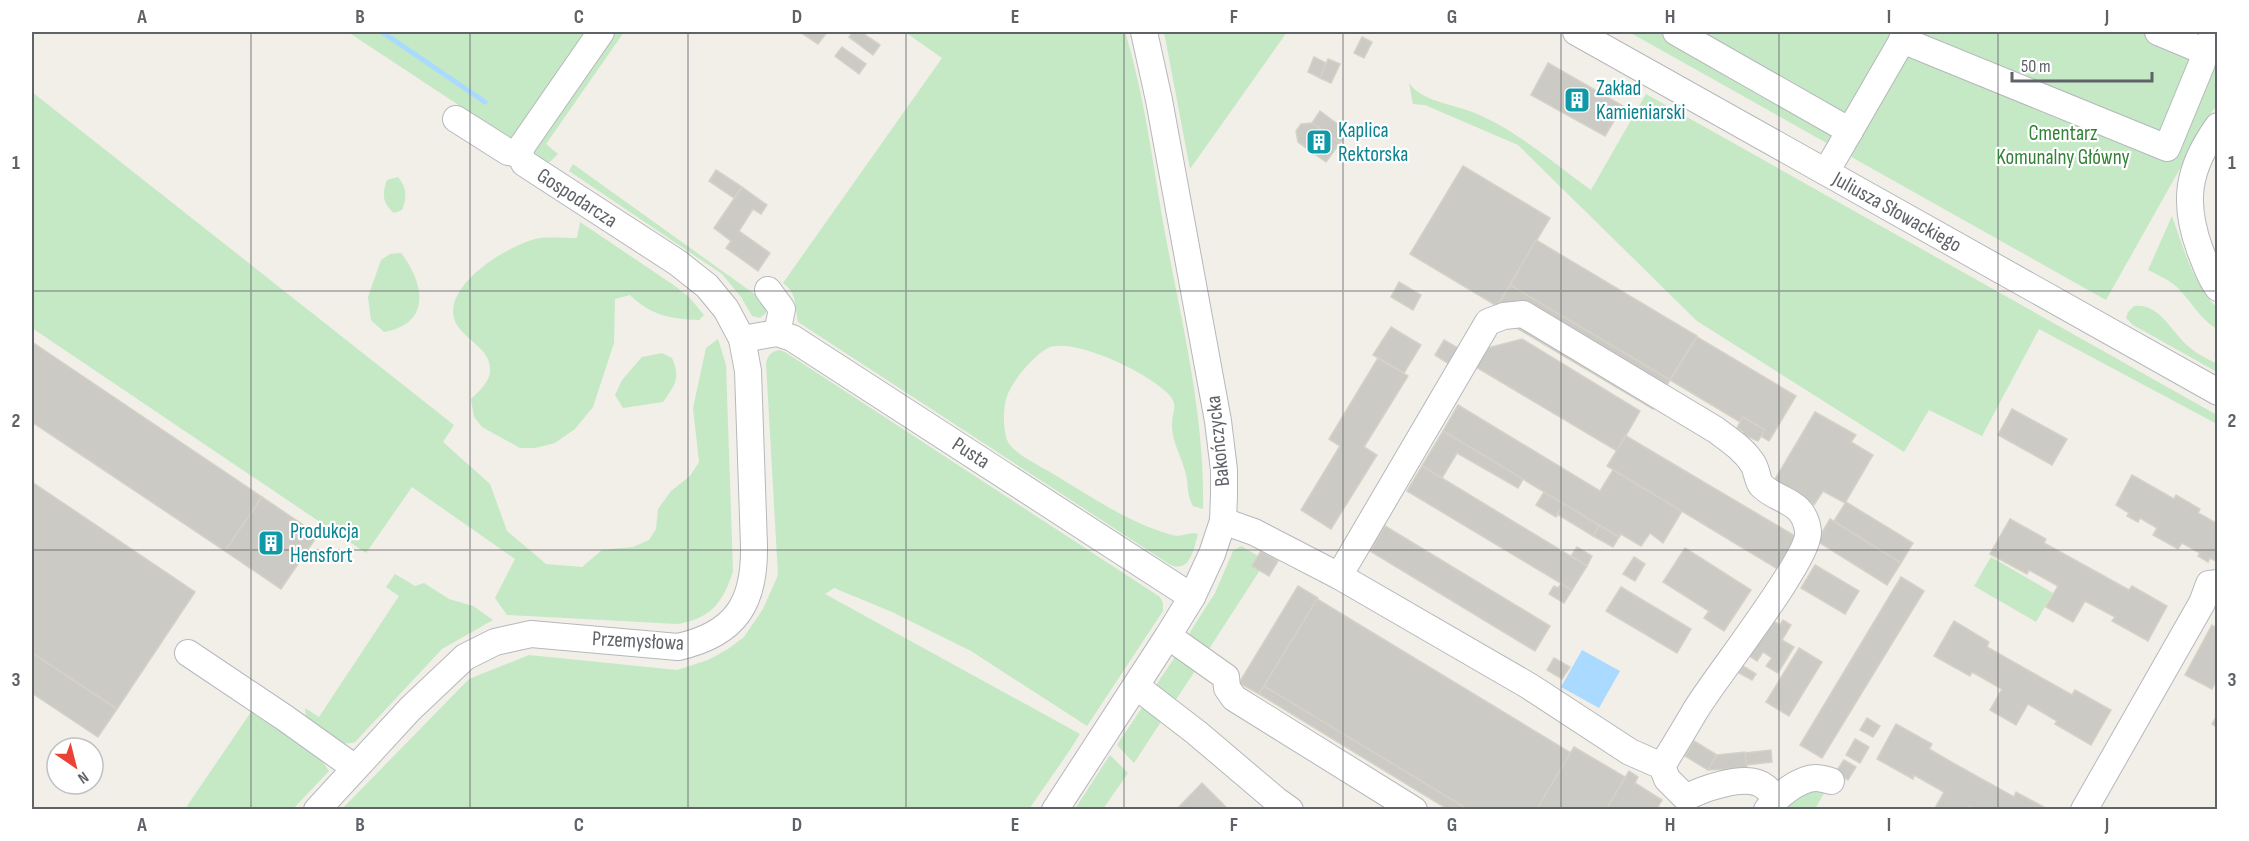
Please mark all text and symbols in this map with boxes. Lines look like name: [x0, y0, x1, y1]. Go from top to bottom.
text: A: [136, 5, 147, 29]
text: B: [355, 5, 365, 29]
text: C: [574, 5, 584, 29]
text: D: [792, 5, 802, 29]
text: E: [1011, 5, 1019, 29]
text: F: [1230, 5, 1238, 29]
text: G: [1447, 5, 1457, 29]
text: H: [1665, 5, 1675, 29]
text: I: [1887, 5, 1891, 29]
text: J: [2104, 5, 2109, 29]
scale bar: [2012, 45, 2152, 83]
text: 50 m: [2021, 56, 2051, 77]
place label: Zakład Kamieniarski: [1596, 76, 1685, 125]
building icon: Zakład Kamieniarski: [1562, 85, 1592, 115]
place label: Kaplica Rektorska: [1338, 118, 1408, 167]
park label: Cmentarz Komunalny Główny: [1996, 121, 2130, 170]
building icon: Kaplica Rektorska: [1304, 127, 1334, 157]
text: 1: [12, 151, 20, 175]
text: 1: [2228, 151, 2236, 175]
street label: Gospodarcza: [532, 163, 622, 233]
street label: Juliusza Słowackiego: [1827, 166, 1966, 258]
street label: Bakończycka: [1201, 394, 1235, 488]
text: 2: [12, 409, 20, 433]
text: 2: [2228, 409, 2236, 433]
street label: Pusta: [948, 432, 994, 474]
place label: Produkcja Hensfort: [290, 519, 359, 568]
building icon: Produkcja Hensfort: [256, 528, 286, 558]
street label: Przemysłowa: [592, 626, 684, 656]
text: 3: [12, 668, 21, 692]
text: 3: [2228, 668, 2237, 692]
north arrow: [45, 736, 105, 796]
text: N: [74, 767, 92, 787]
text: A: [136, 813, 147, 837]
text: B: [355, 813, 365, 837]
text: C: [574, 813, 584, 837]
text: D: [792, 813, 802, 837]
text: E: [1011, 813, 1019, 837]
text: F: [1230, 813, 1238, 837]
text: G: [1447, 813, 1457, 837]
text: H: [1665, 813, 1675, 837]
text: I: [1887, 813, 1891, 837]
text: J: [2104, 813, 2109, 837]

